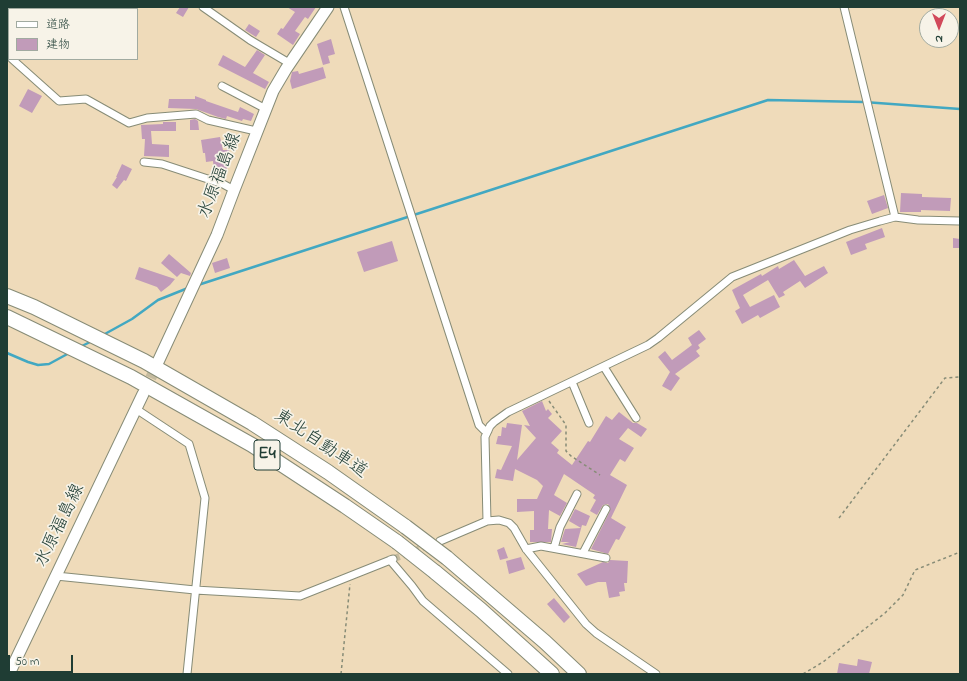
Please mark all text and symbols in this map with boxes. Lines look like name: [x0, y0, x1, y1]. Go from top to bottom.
legend: [8, 8, 138, 60]
north arrow: [919, 8, 959, 48]
text: 道路: [46, 16, 70, 34]
text: N: [935, 31, 943, 47]
text: 建物: [46, 36, 70, 54]
street label: 水原福島線: [195, 130, 247, 222]
street label: 東北自動車道: [269, 406, 371, 484]
road number: E4: [254, 440, 280, 470]
street label: 水原福島線: [32, 481, 90, 571]
scale bar: [10, 647, 75, 673]
text: 50 m: [15, 653, 39, 671]

